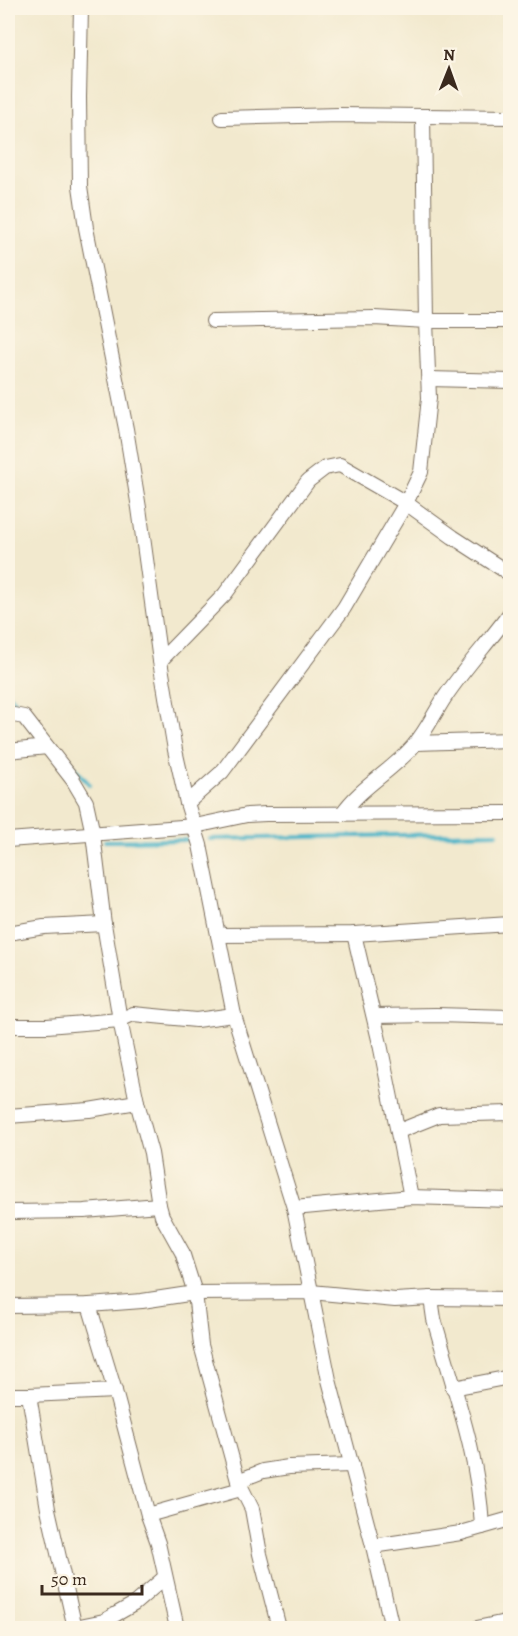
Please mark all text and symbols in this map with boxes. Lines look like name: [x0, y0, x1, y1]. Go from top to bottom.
north arrow: [419, 39, 479, 99]
text: N: [443, 44, 456, 66]
scale bar: [42, 1558, 142, 1596]
text: 50 m: [51, 1567, 87, 1591]

